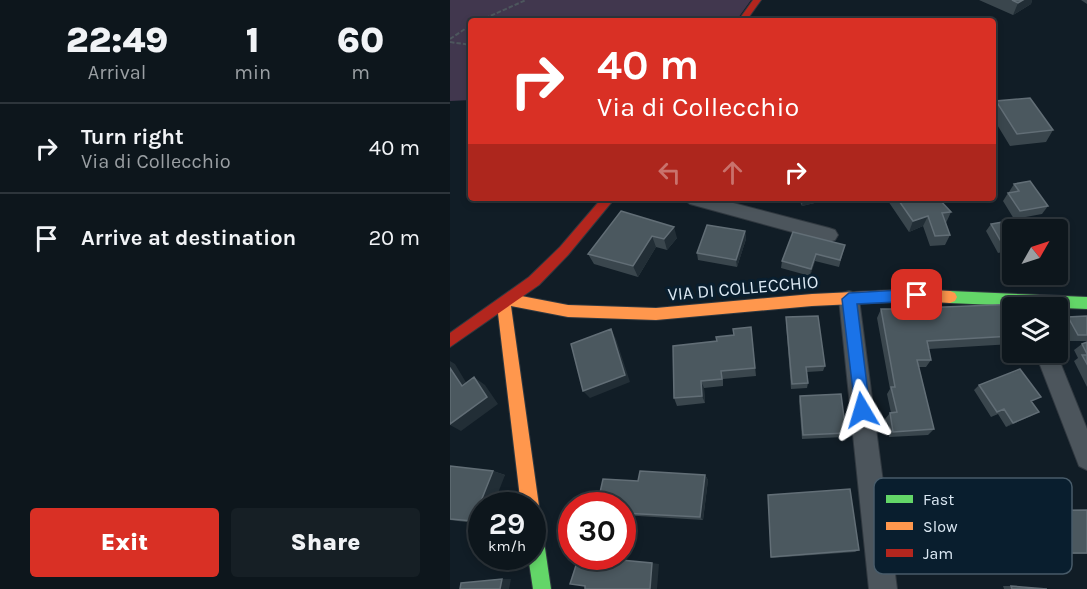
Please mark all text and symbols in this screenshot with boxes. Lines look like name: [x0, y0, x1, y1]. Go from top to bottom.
text: 22:49: [66, 19, 168, 61]
text: 1: [246, 19, 260, 61]
text: 60: [337, 19, 384, 61]
text: 40 m: [597, 40, 699, 90]
icon: right: [498, 42, 576, 120]
text: Arrival: [88, 61, 146, 84]
text: min: [234, 61, 271, 84]
text: m: [351, 61, 370, 84]
text: Via di Collecchio: [597, 91, 799, 123]
text: Turn right: [81, 124, 184, 150]
icon: right: [30, 132, 63, 165]
text: 40 m: [369, 135, 420, 161]
text: Via di Collecchio: [81, 150, 231, 173]
icon: left: [653, 156, 686, 189]
icon: ahead: [716, 156, 749, 189]
icon: right: [779, 156, 812, 189]
north arrow: [1002, 219, 1068, 285]
map controls: [1002, 219, 1068, 363]
icon: arrive: [30, 222, 63, 255]
text: Arrive at destination: [81, 225, 296, 251]
text: 20 m: [368, 225, 420, 251]
pin: [891, 269, 942, 320]
street label: VIA DI COLLECCHIO: [667, 270, 819, 306]
icon: arrive: [900, 278, 933, 311]
button: layers: [1002, 297, 1068, 363]
position arrow: [830, 378, 894, 442]
legend: [874, 478, 1072, 574]
text: Fast: [923, 490, 954, 509]
speed limit sign: 30: [558, 492, 636, 570]
text: 29: [489, 506, 525, 542]
button: Exit: [30, 508, 219, 577]
button: Share: [231, 508, 420, 577]
text: Slow: [923, 517, 958, 536]
text: km/h: [488, 537, 526, 555]
text: Jam: [923, 544, 953, 563]

